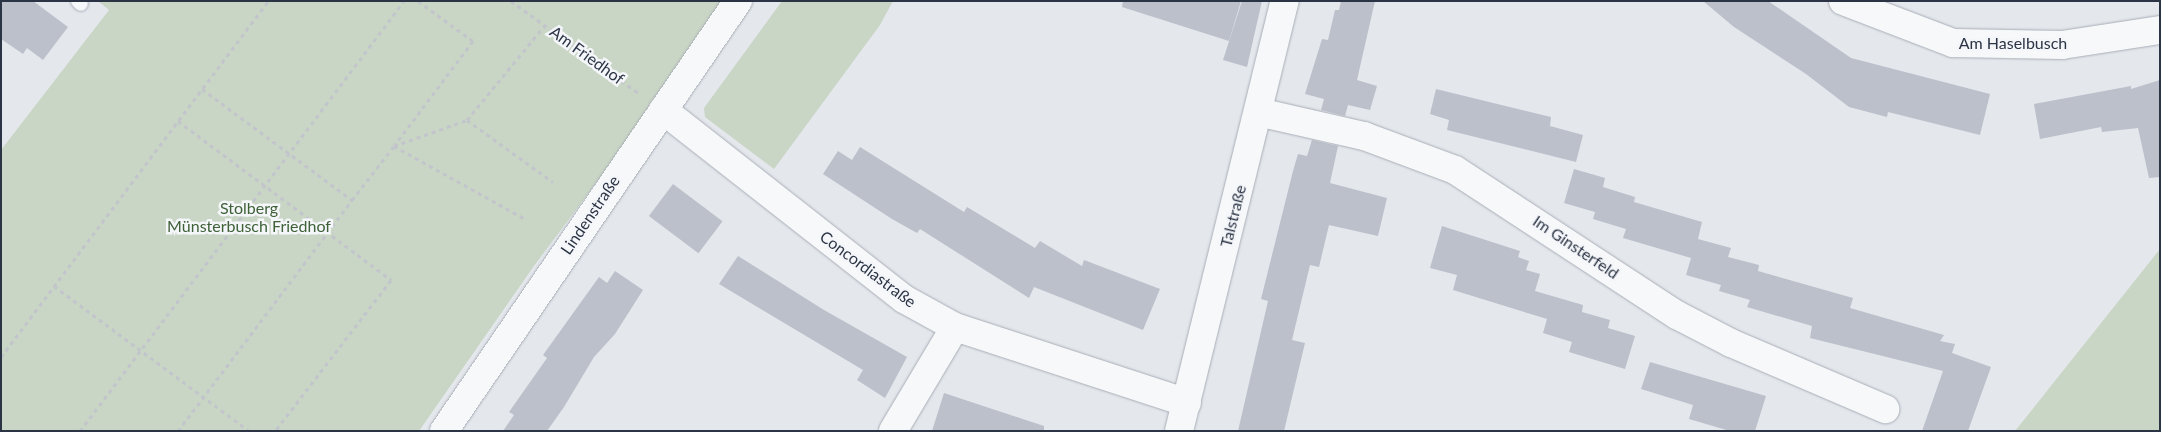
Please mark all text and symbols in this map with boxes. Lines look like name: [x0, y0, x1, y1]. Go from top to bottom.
street label: Am Friedhof: [546, 22, 628, 88]
street label: Am Haselbusch: [1959, 33, 2067, 53]
street label: Lindenstraße: [556, 172, 624, 258]
street label: Talstraße: [1216, 183, 1250, 249]
park label: Stolberg Münsterbusch Friedhof: [167, 198, 331, 236]
street label: Im Ginsterfeld: [1529, 211, 1623, 283]
street label: Concordiastraße: [816, 227, 920, 311]

